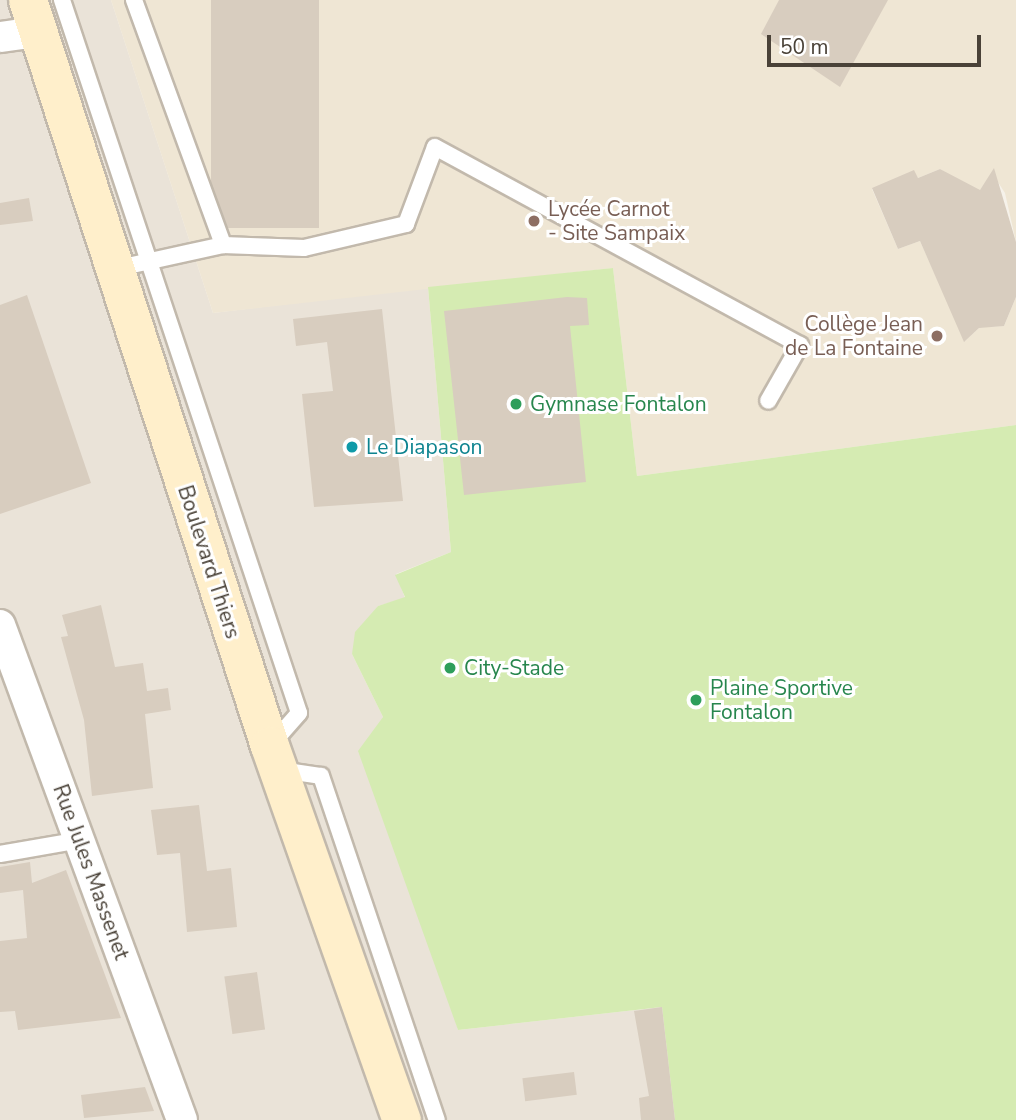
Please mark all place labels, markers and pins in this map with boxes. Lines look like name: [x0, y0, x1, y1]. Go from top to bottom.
place label: Lycée Carnot - Site Sampaix: [548, 196, 685, 246]
marker: Lycée Carnot - Site Sampaix: [526, 213, 542, 229]
place label: Collège Jean de La Fontaine: [785, 311, 923, 361]
marker: Collège Jean de La Fontaine: [929, 328, 945, 344]
place label: Gymnase Fontalon: [530, 391, 707, 417]
marker: Gymnase Fontalon: [508, 396, 524, 412]
place label: Le Diapason: [366, 434, 483, 460]
marker: Le Diapason: [344, 439, 360, 455]
place label: City-Stade: [464, 655, 564, 681]
marker: City-Stade: [442, 660, 458, 676]
place label: Plaine Sportive Fontalon: [710, 675, 853, 725]
marker: Plaine Sportive Fontalon: [688, 692, 704, 708]

